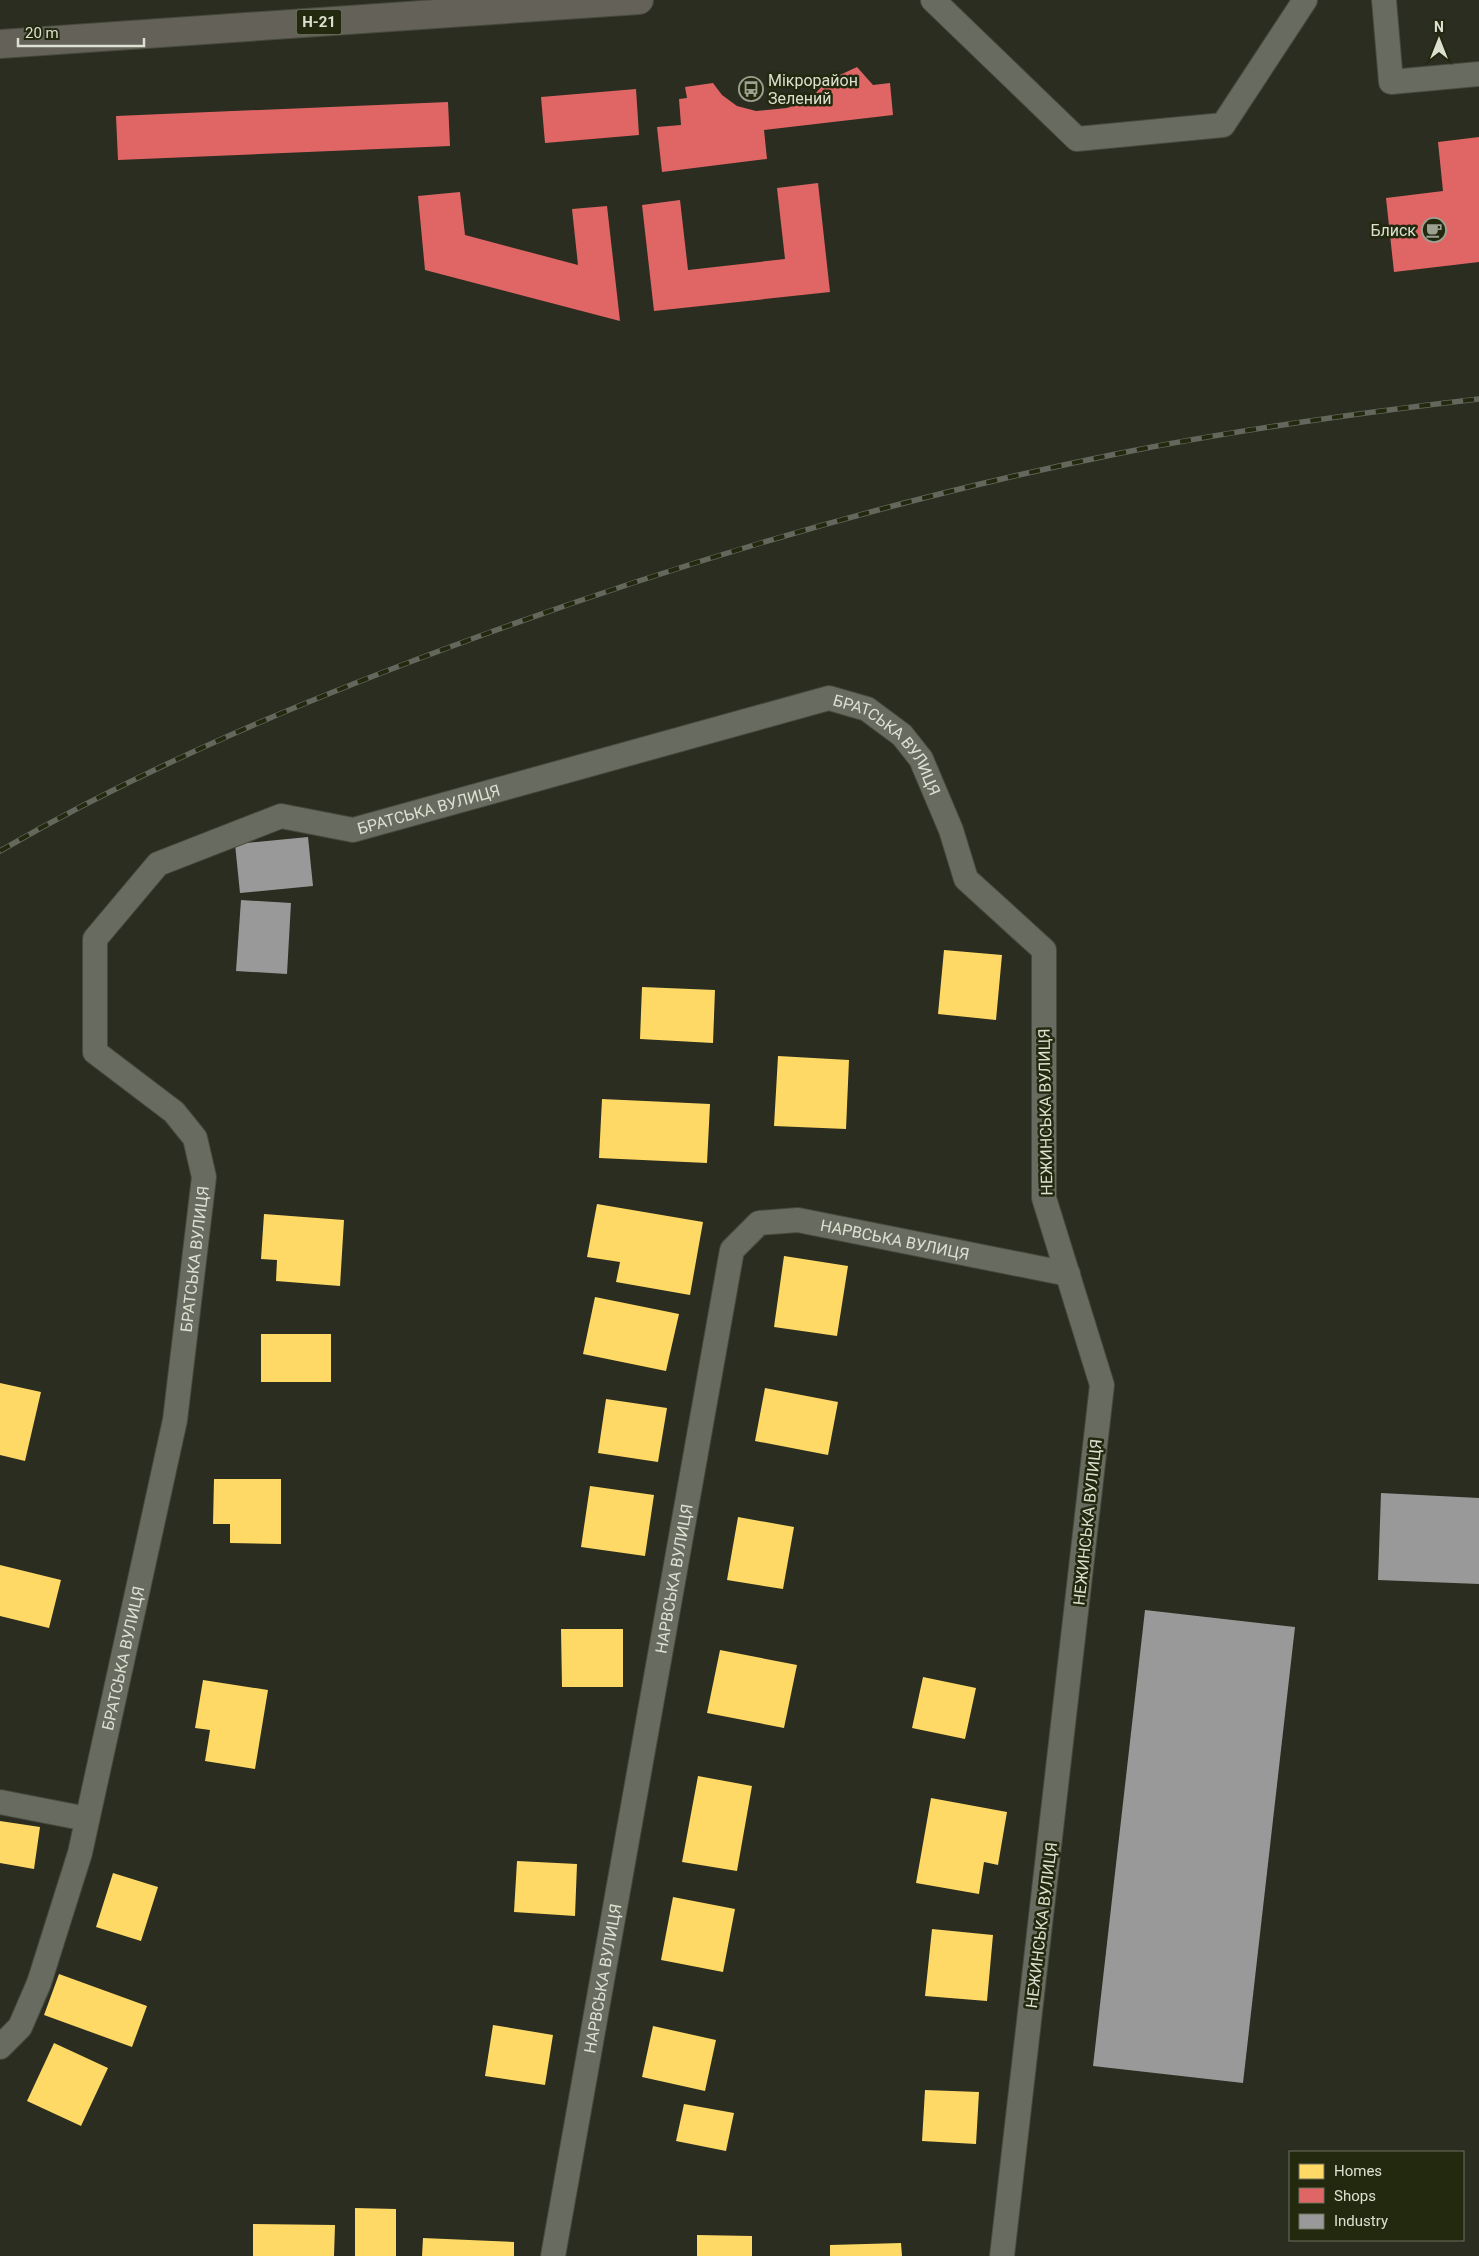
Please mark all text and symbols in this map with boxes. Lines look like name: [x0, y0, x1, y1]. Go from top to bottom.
road number: Н-21: [296, 10, 342, 34]
scale bar: [18, 15, 144, 47]
north arrow: [1414, 15, 1464, 65]
text: N: [1434, 19, 1444, 35]
text: 20 m: [25, 24, 59, 42]
place label: Мікрорайон Зелений: [768, 71, 858, 108]
bus stop icon: Мікрорайон Зелений: [738, 76, 764, 102]
cafe icon: Блиск: [1421, 217, 1447, 243]
place label: Блиск: [1370, 221, 1416, 240]
street label: БРАТСЬКА ВУЛИЦЯ: [831, 691, 944, 798]
street label: БРАТСЬКА ВУЛИЦЯ: [355, 781, 502, 838]
street label: НЕЖИНСЬКА ВУЛИЦЯ: [1035, 1028, 1056, 1196]
street label: БРАТСЬКА ВУЛИЦЯ: [177, 1185, 213, 1333]
street label: НАРВСЬКА ВУЛИЦЯ: [819, 1216, 971, 1264]
street label: НЕЖИНСЬКА ВУЛИЦЯ: [1069, 1438, 1106, 1606]
street label: НАРВСЬКА ВУЛИЦЯ: [651, 1503, 697, 1655]
street label: БРАТСЬКА ВУЛИЦЯ: [98, 1584, 148, 1732]
street label: НЕЖИНСЬКА ВУЛИЦЯ: [1022, 1841, 1061, 2009]
street label: НАРВСЬКА ВУЛИЦЯ: [580, 1902, 626, 2055]
legend: [1289, 2151, 1464, 2241]
text: Homes: [1334, 2162, 1382, 2180]
text: Shops: [1334, 2187, 1376, 2205]
text: Industry: [1334, 2212, 1388, 2230]

